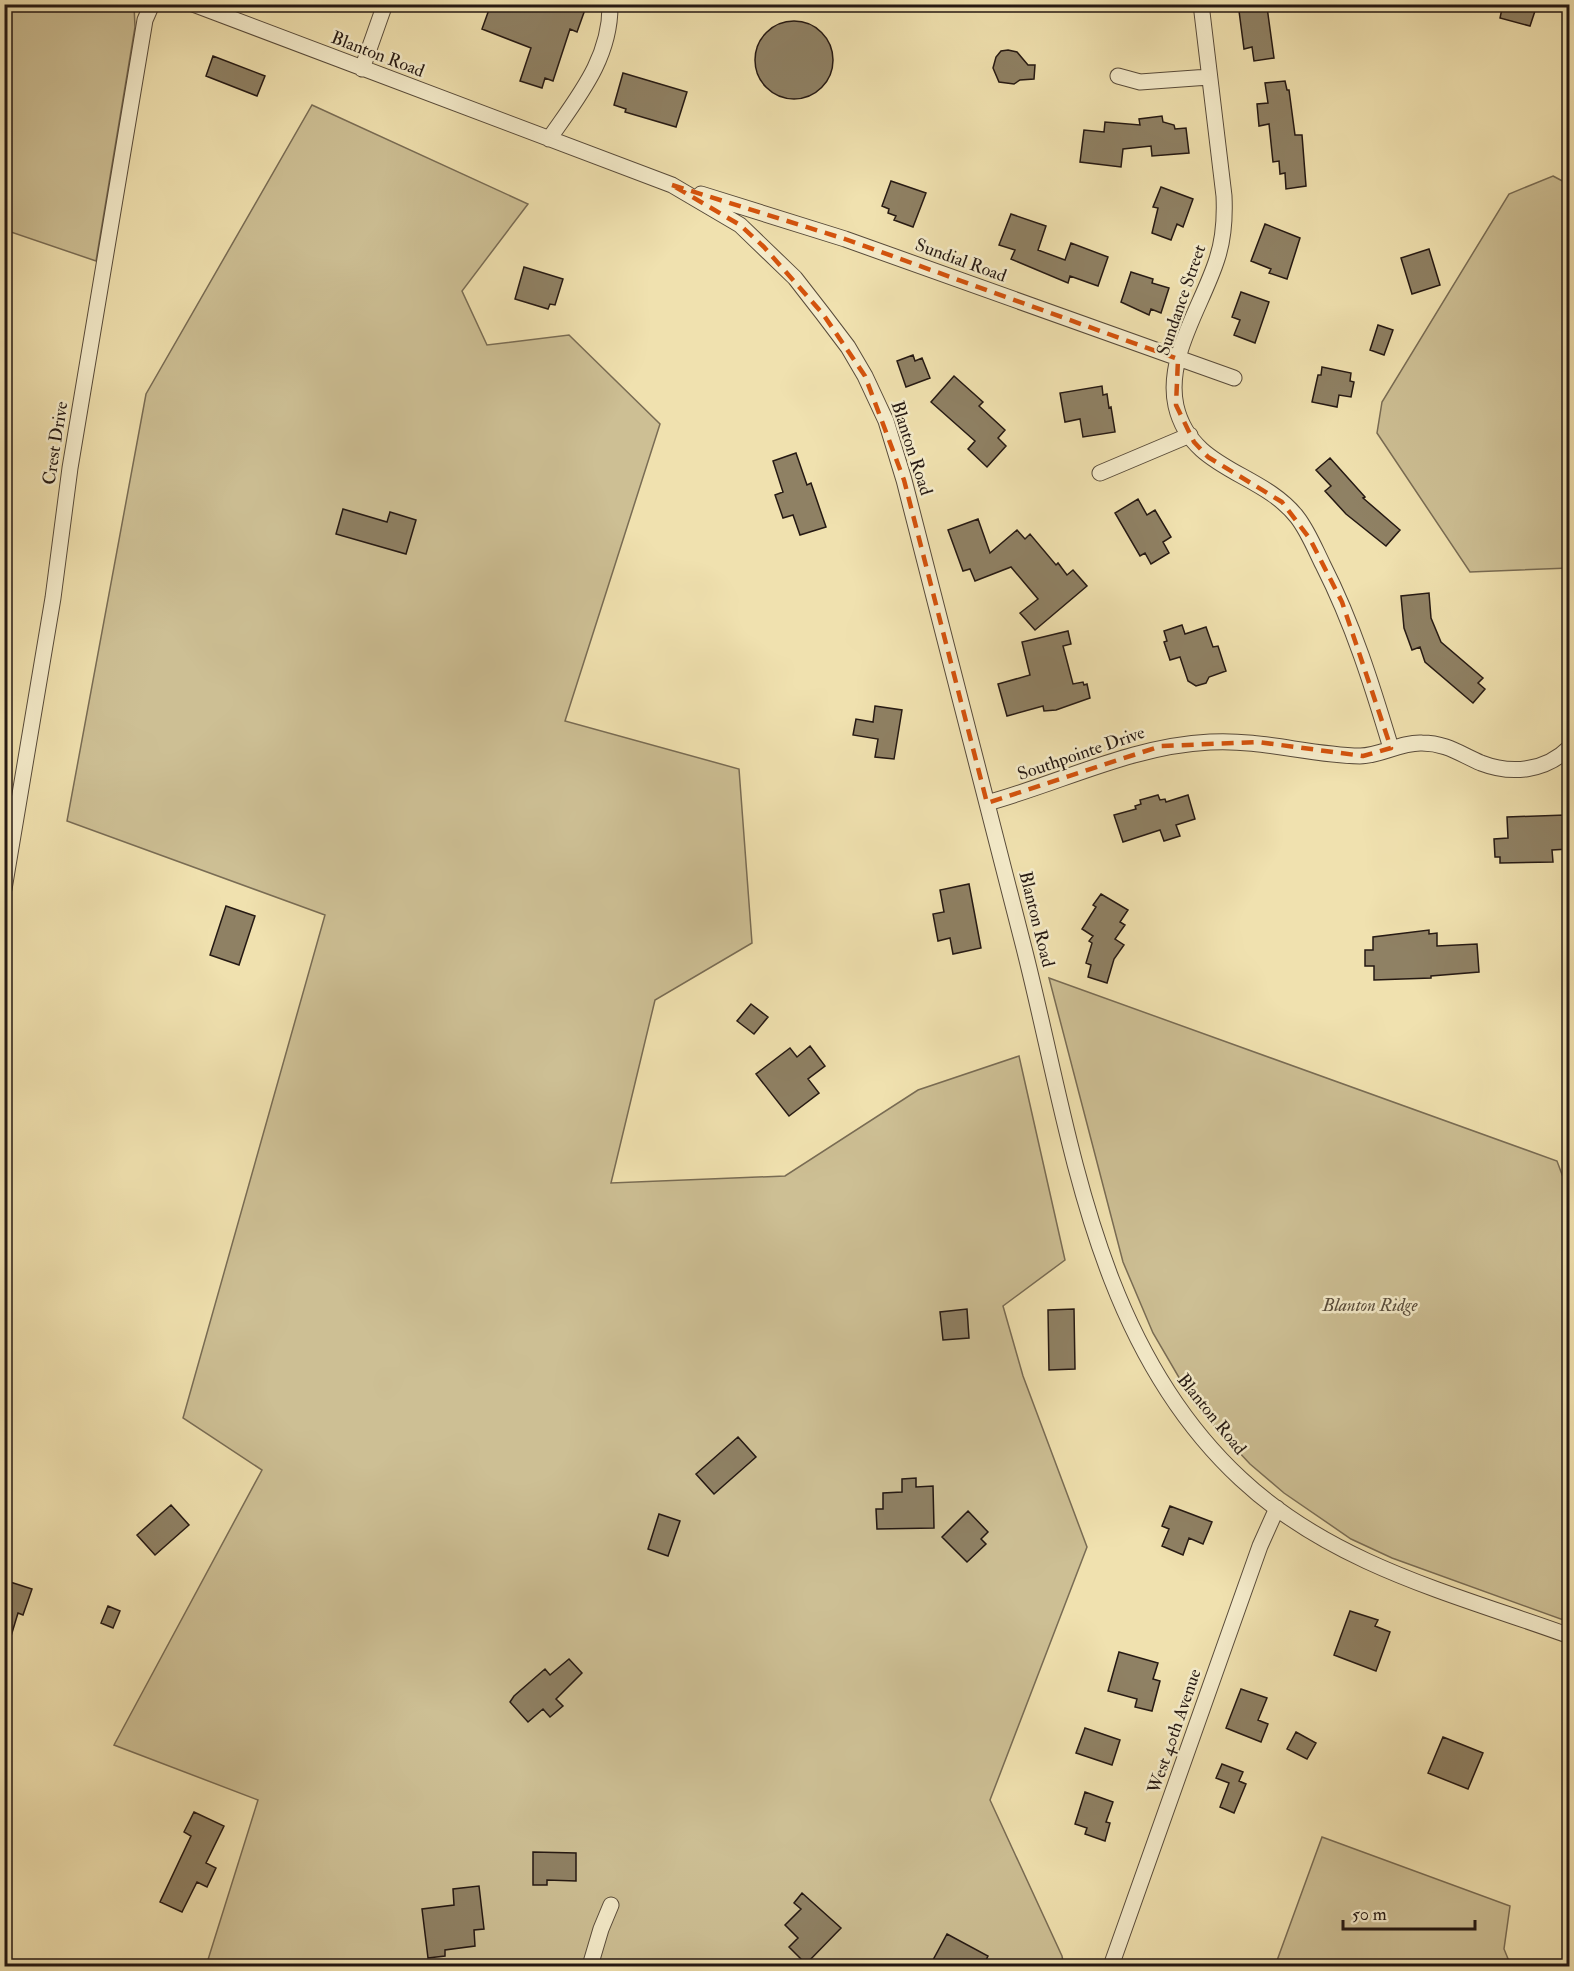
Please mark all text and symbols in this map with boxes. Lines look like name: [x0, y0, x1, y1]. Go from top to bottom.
street label: Blanton Road: [328, 26, 428, 83]
street label: Sundial Road: [912, 233, 1010, 288]
street label: Sundance Street: [1152, 241, 1211, 359]
street label: Blanton Road: [885, 398, 938, 498]
street label: Crest Drive: [38, 399, 74, 486]
street label: Southpointe Drive: [1014, 721, 1148, 786]
street label: Blanton Road: [1013, 869, 1060, 970]
park label: Blanton Ridge: [1322, 1294, 1418, 1317]
street label: Blanton Road: [1172, 1369, 1251, 1460]
street label: West 40th Avenue: [1142, 1665, 1207, 1797]
scale bar: [1343, 1893, 1475, 1931]
text: 50 m: [1352, 1903, 1387, 1926]

